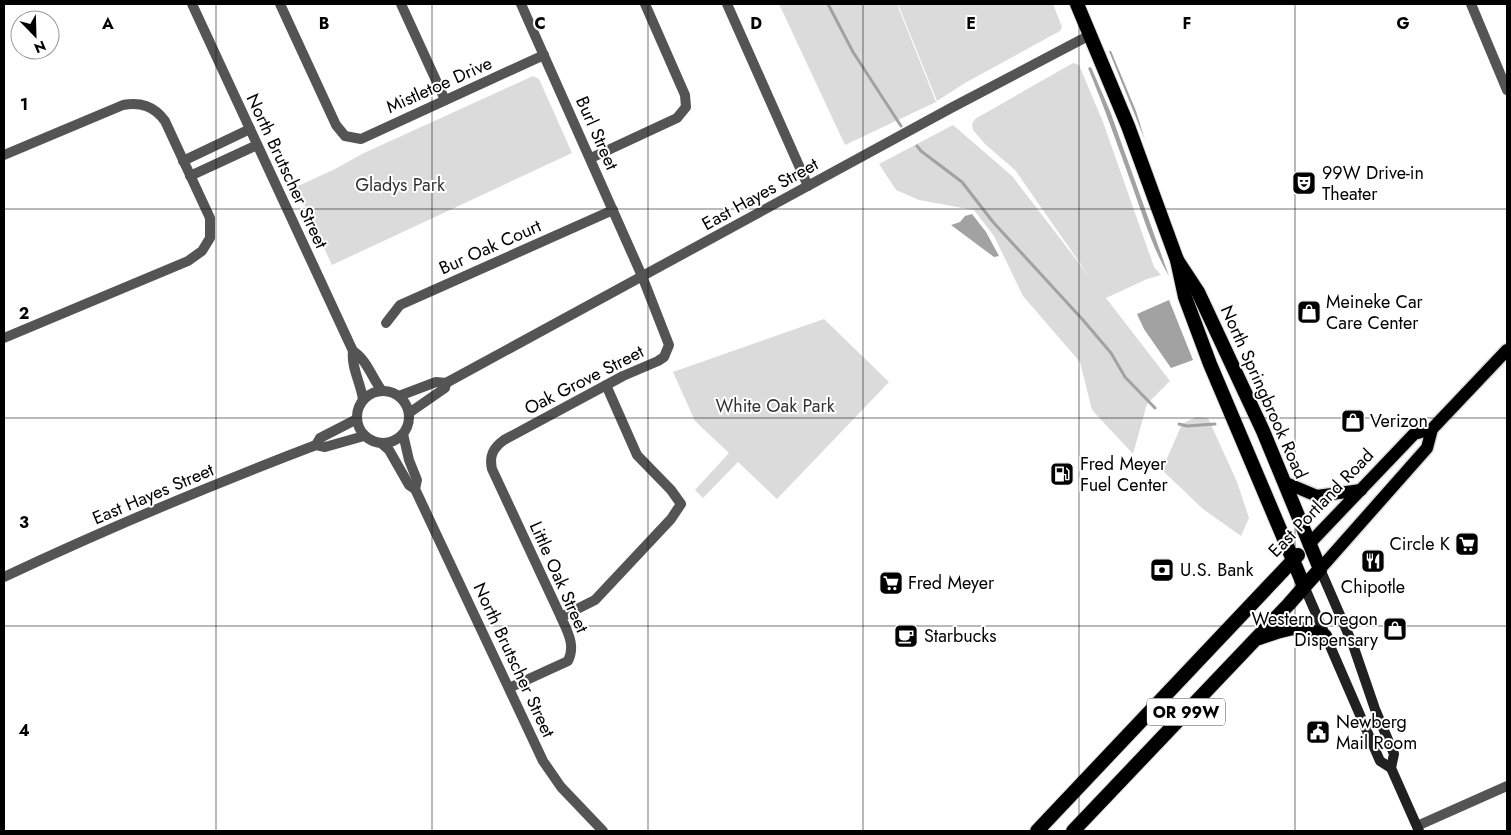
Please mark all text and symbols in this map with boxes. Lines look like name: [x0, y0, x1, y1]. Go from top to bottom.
north arrow: [10, 10, 60, 60]
text: A: [101, 12, 114, 35]
text: B: [319, 12, 329, 35]
text: C: [534, 12, 546, 35]
text: D: [750, 12, 762, 35]
text: E: [966, 12, 976, 35]
text: F: [1183, 12, 1191, 35]
text: G: [1396, 12, 1410, 35]
text: N: [31, 36, 49, 58]
street label: Mistletoe Drive: [382, 50, 496, 120]
street label: North Brutscher Street: [240, 89, 335, 253]
street label: Burl Street: [569, 92, 625, 175]
text: 1: [20, 93, 28, 116]
street label: East Hayes Street: [697, 151, 824, 237]
place label: 99W Drive-in Theater: [1322, 160, 1424, 207]
theatre icon: 99W Drive-in Theater: [1291, 170, 1317, 196]
park label: Gladys Park: [355, 172, 445, 198]
street label: Bur Oak Court: [435, 213, 546, 281]
place label: Meineke Car Care Center: [1326, 289, 1424, 336]
shop icon: Meineke Car Care Center: [1296, 299, 1322, 325]
street label: North Springbrook Road: [1214, 301, 1314, 483]
text: 2: [19, 302, 29, 325]
street label: Oak Grove Street: [520, 338, 649, 421]
park label: White Oak Park: [715, 393, 835, 419]
shop icon: Verizon: [1340, 408, 1366, 434]
place label: Verizon: [1370, 408, 1428, 434]
street label: East Portland Road: [1262, 443, 1380, 563]
place label: Fred Meyer Fuel Center: [1080, 451, 1169, 498]
street label: East Hayes Street: [88, 456, 218, 531]
fuel station icon: Fred Meyer Fuel Center: [1049, 461, 1075, 487]
text: 3: [19, 511, 29, 534]
street label: Little Oak Street: [523, 517, 595, 637]
place label: Circle K: [1390, 531, 1451, 557]
supermarket icon: Circle K: [1454, 531, 1480, 557]
restaurant icon: Chipotle: [1360, 548, 1386, 574]
bank icon: U.S. Bank: [1149, 557, 1175, 583]
place label: U.S. Bank: [1180, 557, 1253, 583]
supermarket icon: Fred Meyer: [878, 570, 904, 596]
place label: Fred Meyer: [908, 570, 995, 596]
place label: Chipotle: [1341, 574, 1405, 600]
street label: North Brutscher Street: [467, 578, 562, 742]
place label: Western Oregon Dispensary: [1252, 606, 1378, 653]
shop icon: Western Oregon Dispensary: [1382, 616, 1408, 642]
cafe icon: Starbucks: [893, 623, 919, 649]
place label: Starbucks: [924, 623, 997, 649]
road number: OR 99W: [1147, 699, 1225, 726]
place label: Newberg Mail Room: [1336, 709, 1417, 756]
text: 4: [18, 719, 30, 742]
public building icon: Newberg Mail Room: [1305, 719, 1331, 745]

